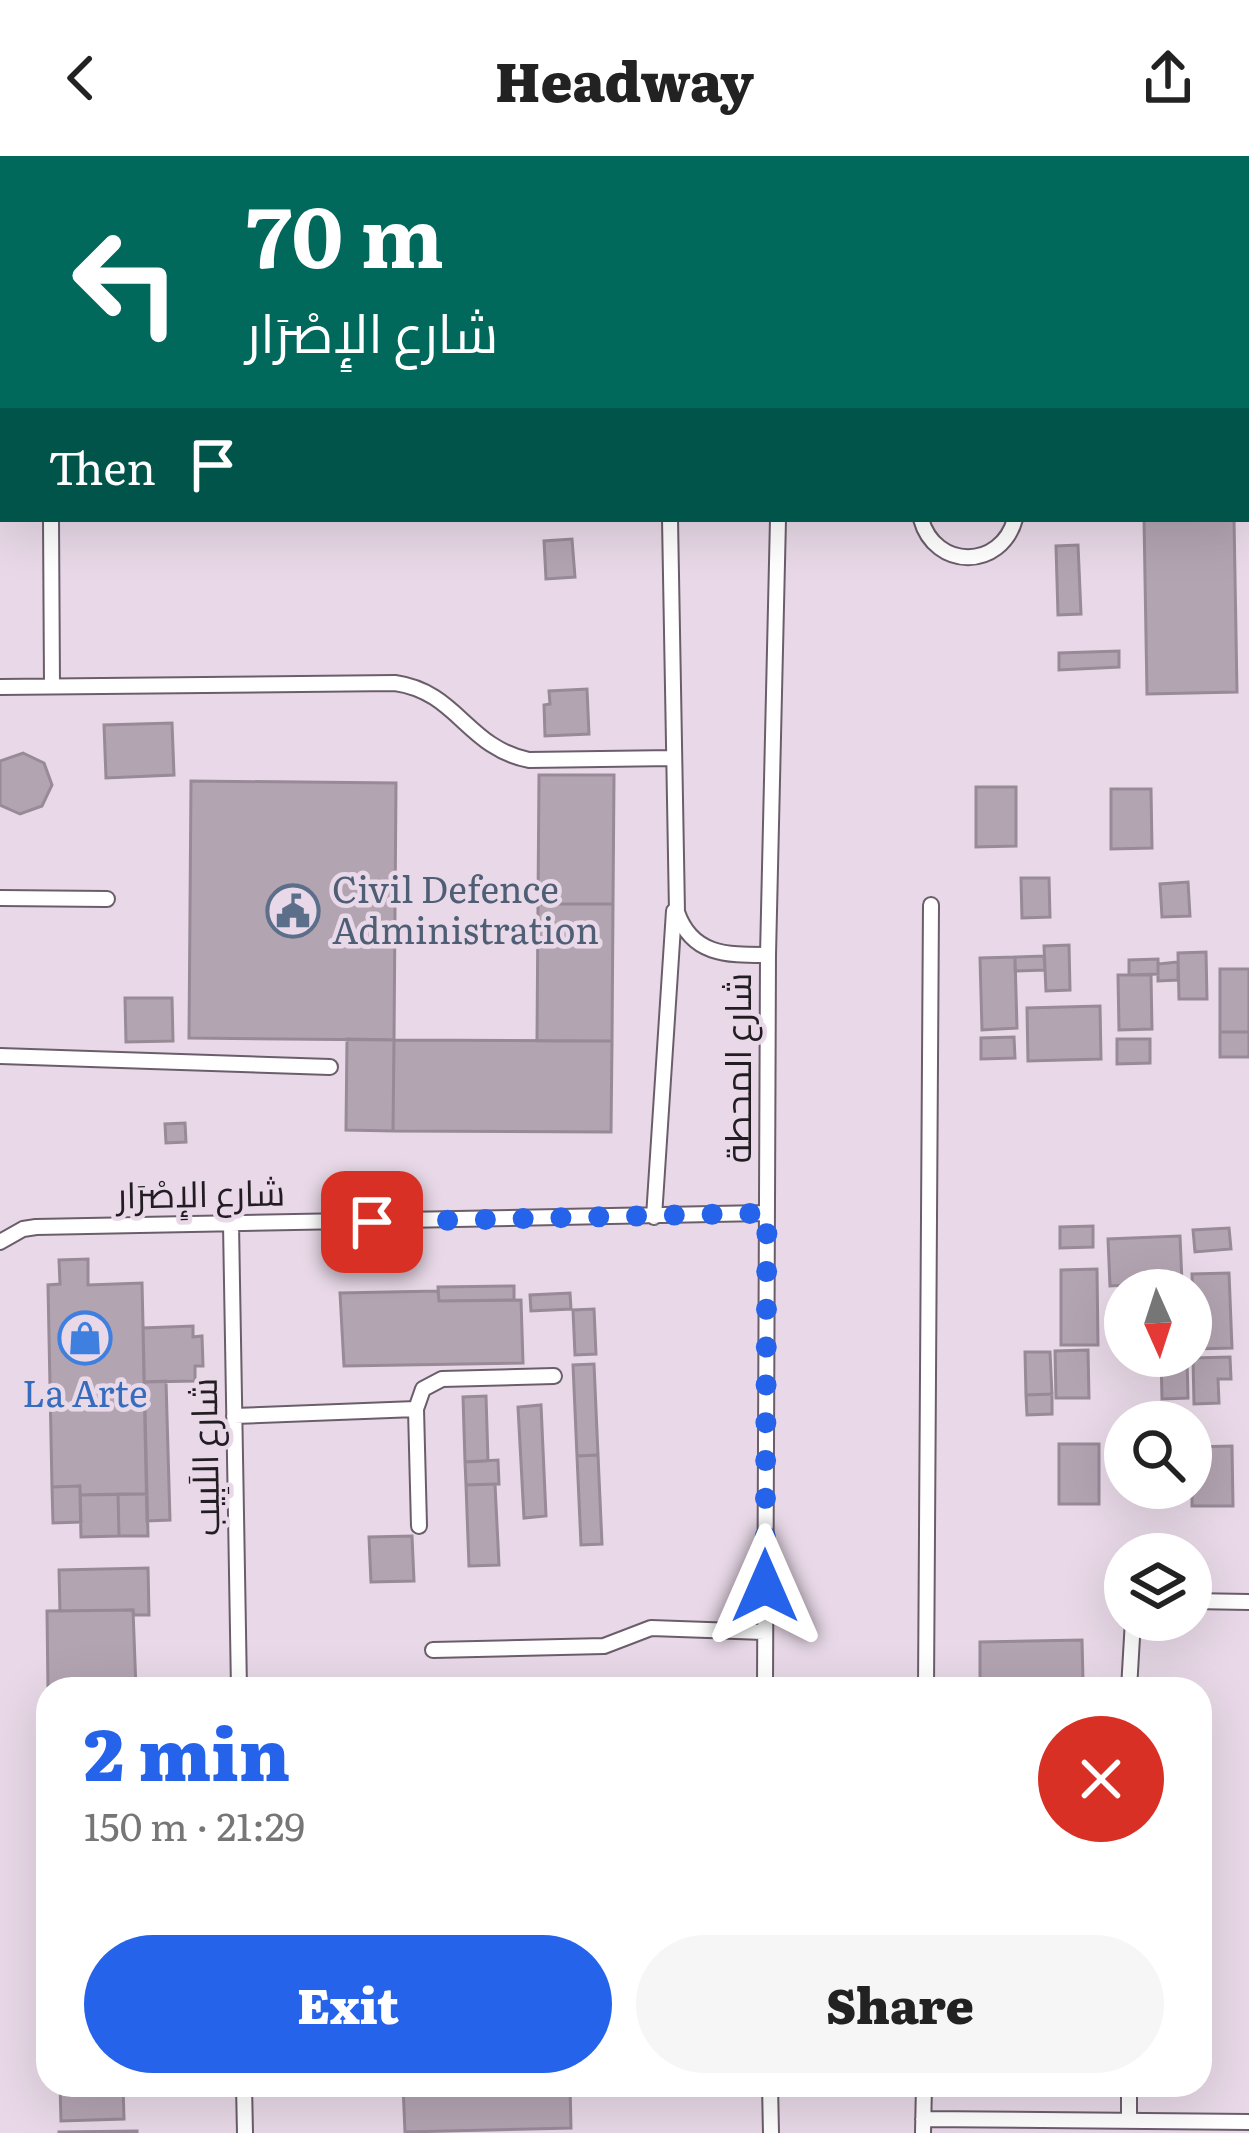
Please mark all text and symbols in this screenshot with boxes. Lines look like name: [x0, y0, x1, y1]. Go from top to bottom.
text: Headway: [495, 38, 754, 119]
icon: back: [48, 45, 114, 111]
icon: share: [1135, 45, 1201, 111]
text: 70 m: [246, 169, 444, 294]
icon: left: [48, 204, 204, 360]
text: شارع الإِصْرَار: [246, 289, 498, 370]
text: Then: [48, 432, 156, 499]
icon: arrive: [180, 432, 246, 498]
place label: Civil Defence Administration: [332, 861, 599, 955]
public building icon: Civil Defence Administration: [265, 883, 321, 939]
street label: شارع المحطة: [709, 973, 763, 1163]
street label: شارع الإِصْرَار: [114, 1164, 285, 1222]
pin: [321, 1171, 423, 1273]
icon: arrive: [339, 1189, 405, 1255]
north arrow: [1104, 1269, 1212, 1377]
map controls: [1104, 1269, 1212, 1641]
shop icon: La Arte: [57, 1310, 113, 1366]
place label: La Arte: [22, 1365, 148, 1418]
street label: شارع اللَبِيب: [175, 1377, 231, 1537]
button: search: [1104, 1401, 1212, 1509]
position arrow: [702, 1523, 828, 1649]
button: layers: [1104, 1533, 1212, 1641]
text: 2 min: [84, 1696, 290, 1803]
button: close: [1038, 1716, 1164, 1842]
text: 150 m · 21:29: [84, 1795, 305, 1853]
button: Exit: [84, 1935, 612, 2073]
button: Share: [636, 1935, 1164, 2073]

